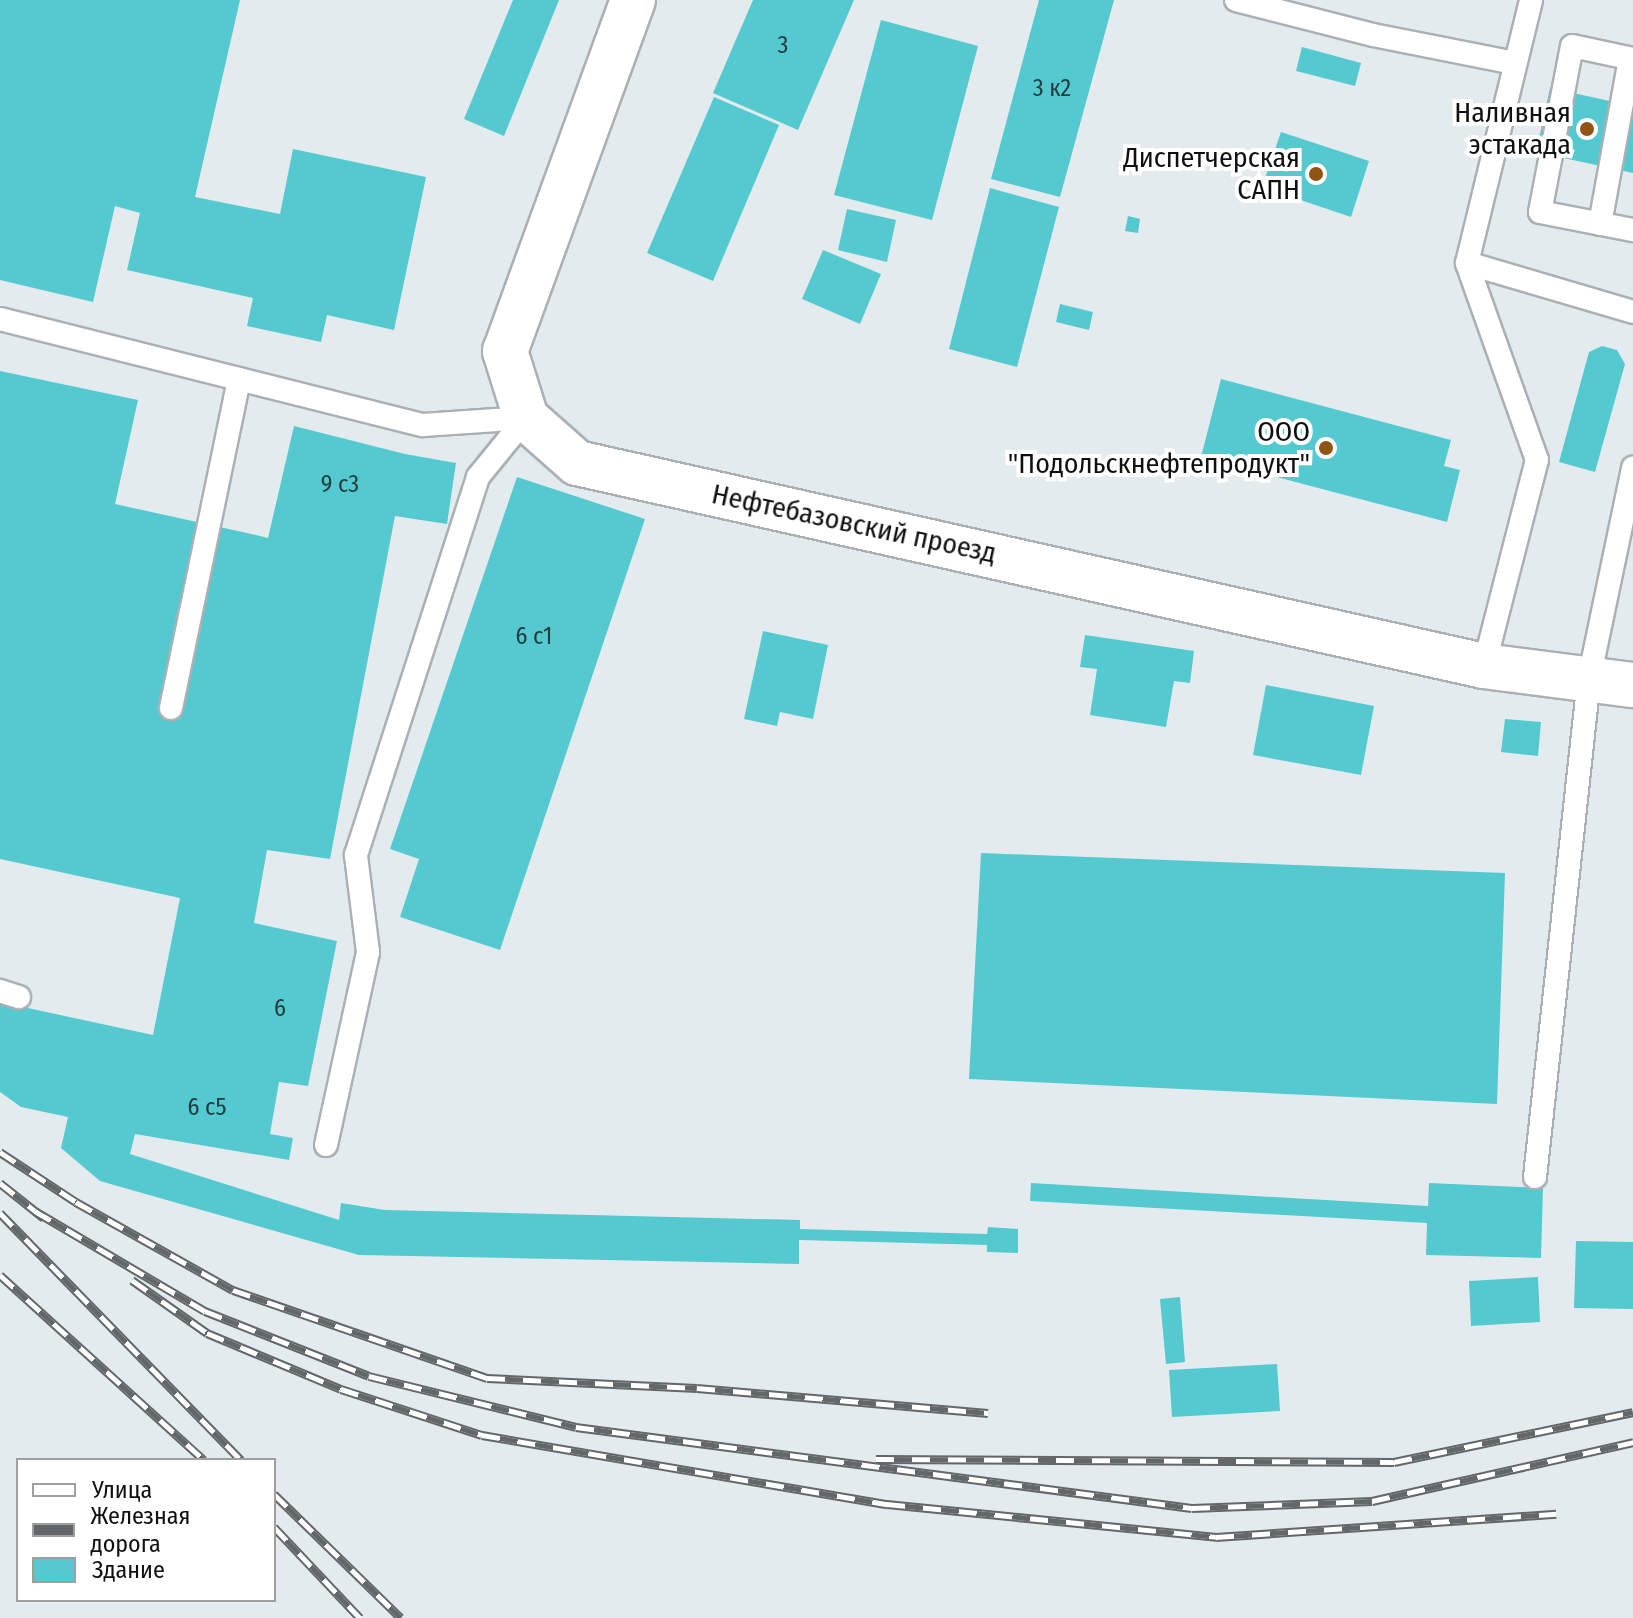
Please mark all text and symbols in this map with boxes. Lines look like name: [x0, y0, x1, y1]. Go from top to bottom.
house number: 3: [778, 32, 788, 60]
house number: 3 к2: [1033, 75, 1071, 103]
place label: Наливная эстакада: [1454, 96, 1571, 162]
marker: Наливная эстакада: [1578, 120, 1596, 138]
place label: Диспетчерская САПН: [1123, 141, 1300, 207]
marker: Диспетчерская САПН: [1307, 165, 1325, 183]
place label: ООО "Подольскнефтепродукт": [1008, 415, 1310, 481]
marker: ООО "Подольскнефтепродукт": [1317, 439, 1335, 457]
house number: 9 с3: [321, 471, 359, 499]
street label: Нефтебазовский проезд: [709, 477, 999, 571]
house number: 6 с1: [516, 623, 552, 651]
house number: 6: [274, 995, 286, 1023]
house number: 6 с5: [188, 1094, 226, 1122]
legend: [16, 1458, 276, 1602]
text: Улица: [92, 1476, 152, 1504]
text: Железная дорога: [91, 1502, 190, 1558]
text: Здание: [92, 1556, 165, 1584]

